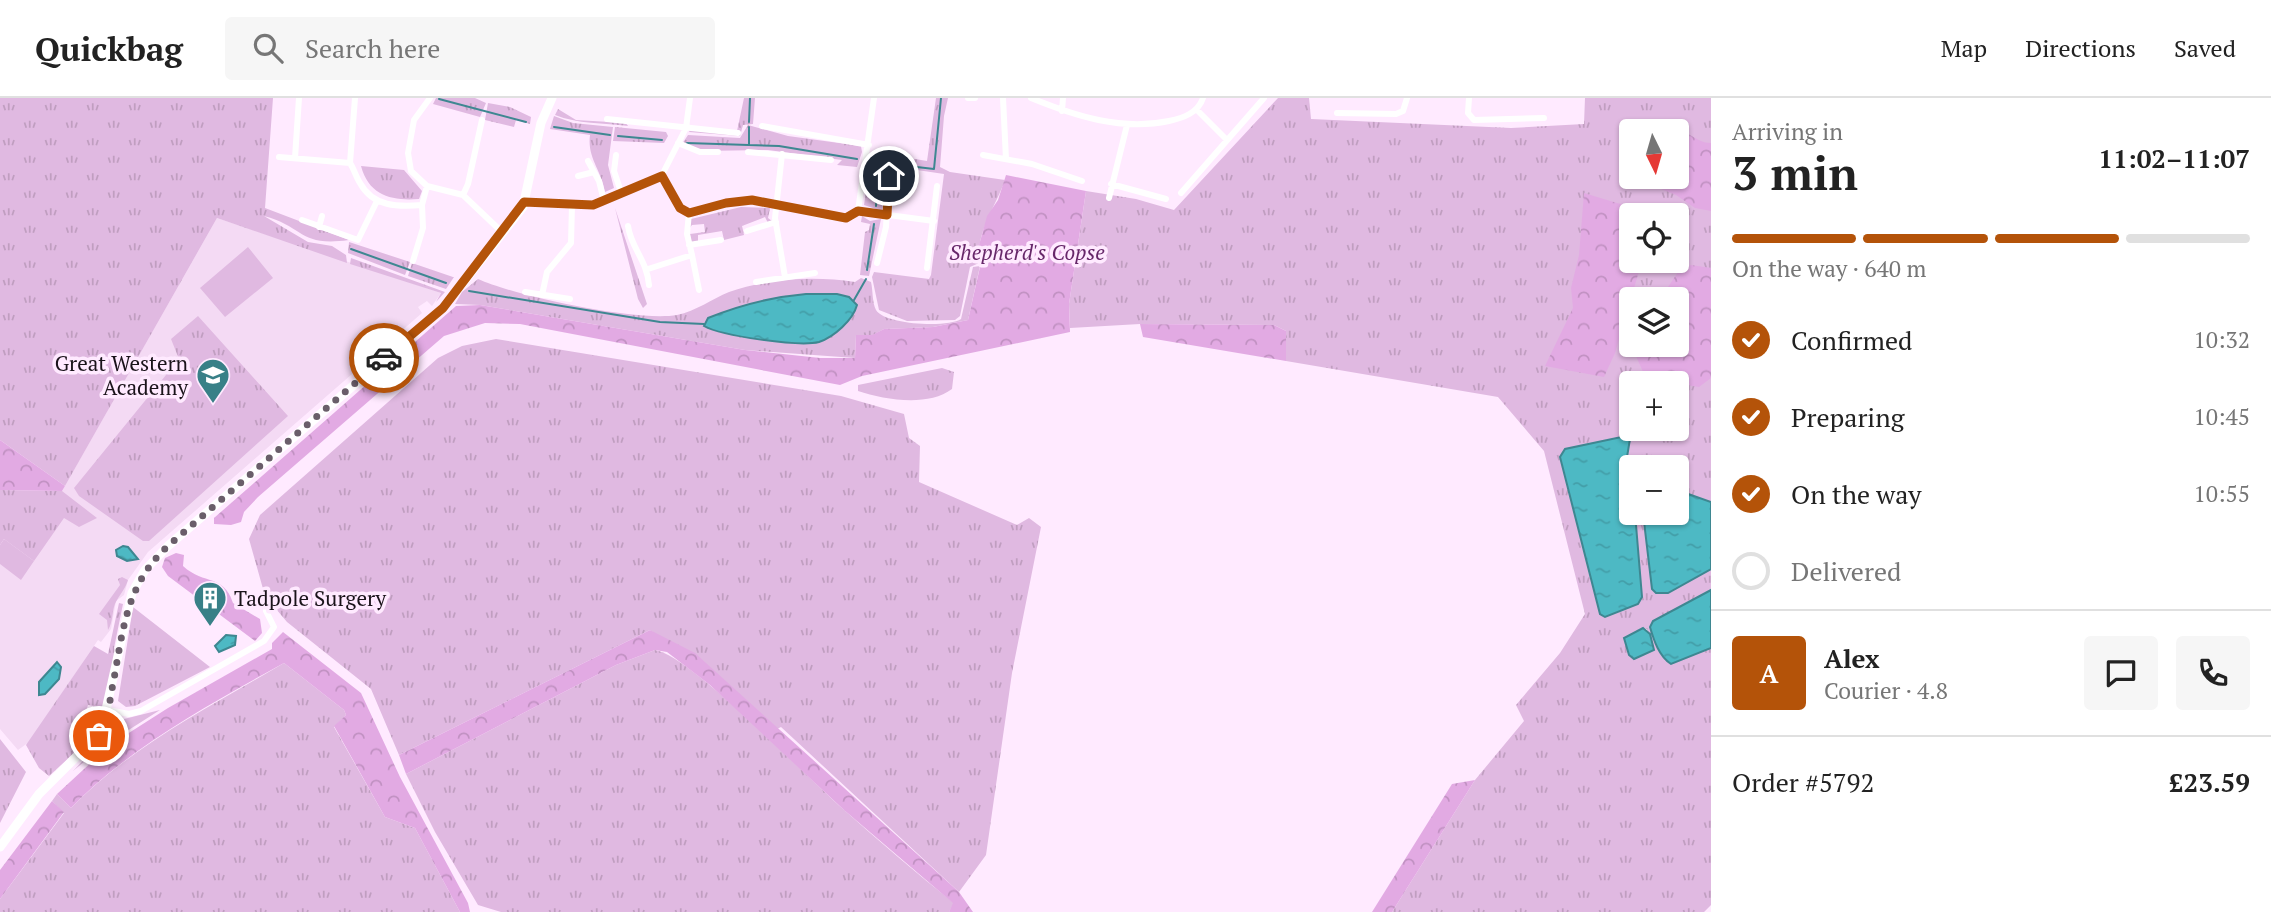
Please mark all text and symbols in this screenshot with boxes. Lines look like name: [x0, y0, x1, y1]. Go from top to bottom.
search box: [225, 17, 715, 80]
text: Quickbag: [35, 27, 183, 70]
icon: search: [249, 29, 287, 67]
text: Search here: [305, 31, 440, 65]
text: Map: [1941, 32, 1987, 64]
text: Directions: [2025, 32, 2136, 64]
text: Saved: [2174, 32, 2236, 64]
text: Arriving in: [1732, 116, 1843, 147]
north arrow: [1619, 119, 1689, 189]
map controls: [1619, 119, 1689, 525]
text: 11:02–11:07: [2098, 141, 2250, 175]
text: 3 min: [1732, 142, 1858, 203]
pin: [859, 146, 919, 206]
icon: home: [870, 157, 908, 195]
button: locate: [1619, 203, 1689, 273]
park label: Shepherd's Copse: [949, 238, 1105, 266]
text: On the way · 640 m: [1732, 253, 1926, 284]
button: layers: [1619, 287, 1689, 357]
icon: check: [1732, 321, 1770, 359]
courier: [349, 323, 419, 393]
text: Confirmed: [1791, 323, 1912, 357]
text: 10:32: [2193, 324, 2250, 355]
icon: car: [365, 339, 403, 377]
place label: Great Western Academy: [55, 349, 189, 401]
school or university icon: Great Western Academy: [194, 356, 232, 405]
button: +: [1619, 371, 1689, 441]
icon: check: [1732, 398, 1770, 436]
text: Preparing: [1791, 400, 1904, 434]
text: 10:45: [2193, 401, 2250, 432]
button: −: [1619, 455, 1689, 525]
icon: check: [1732, 475, 1770, 513]
text: On the way: [1791, 477, 1922, 511]
text: 10:55: [2193, 478, 2250, 509]
text: Delivered: [1791, 554, 1901, 588]
building icon: Tadpole Surgery: [191, 579, 229, 628]
place label: Tadpole Surgery: [234, 584, 387, 612]
button: chat: [2084, 636, 2158, 710]
button: phone: [2176, 636, 2250, 710]
text: Alex: [1824, 641, 1880, 675]
text: A: [1760, 656, 1778, 690]
text: Courier · 4.8: [1824, 675, 1948, 706]
pin: [69, 706, 129, 766]
icon: bag: [80, 717, 118, 755]
text: Order #5792: [1732, 765, 1874, 799]
text: £23.59: [2169, 765, 2250, 799]

